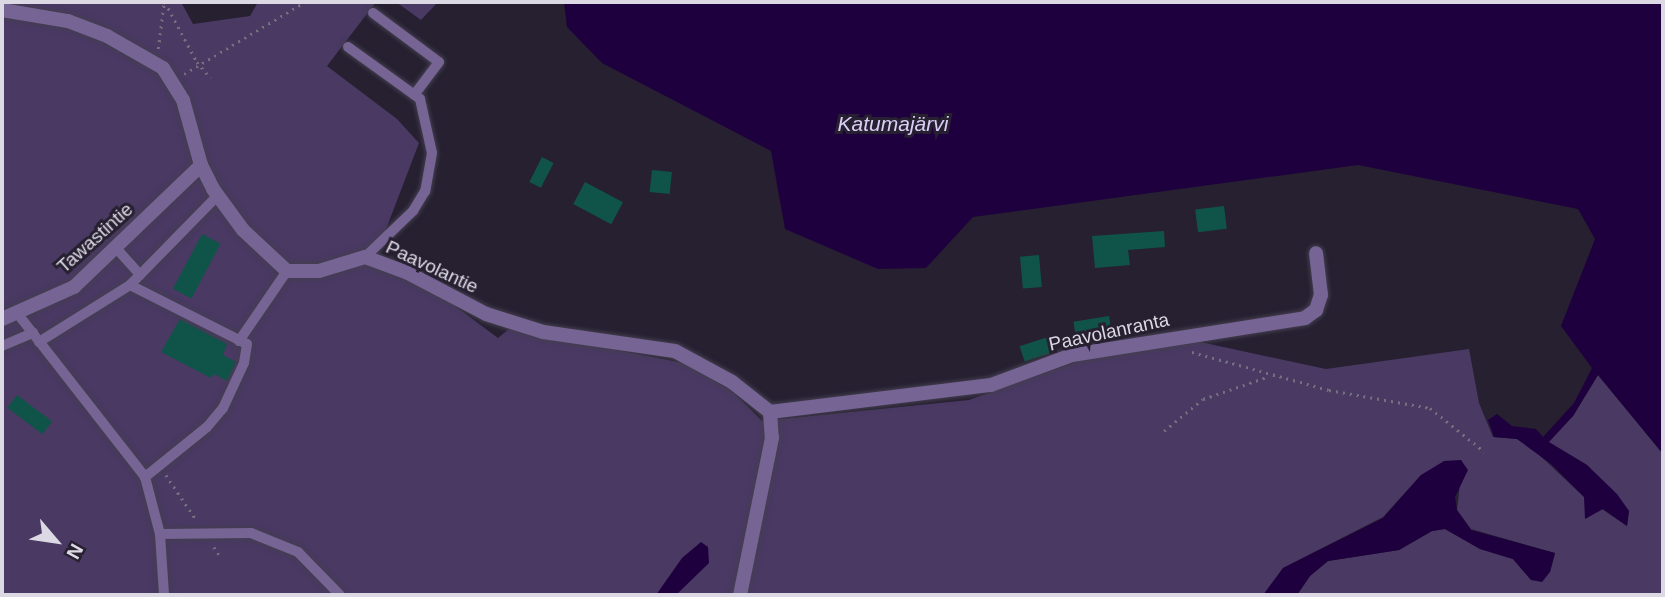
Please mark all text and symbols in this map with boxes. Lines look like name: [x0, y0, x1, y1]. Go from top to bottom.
water label: Katumajärvi: [838, 111, 948, 137]
street label: Tawastintie: [52, 198, 138, 278]
street label: Paavolantie: [382, 236, 482, 298]
street label: Paavolanranta: [1047, 308, 1171, 356]
north arrow: [21, 506, 91, 576]
text: N: [62, 540, 87, 563]

